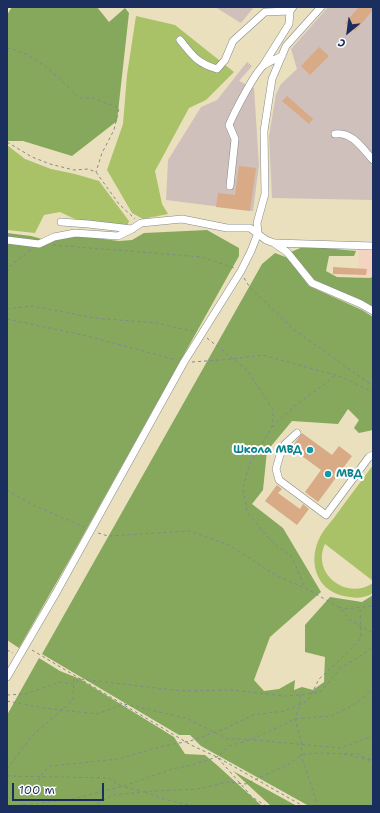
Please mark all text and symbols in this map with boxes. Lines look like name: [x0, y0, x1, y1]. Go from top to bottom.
north arrow: [328, 12, 368, 52]
text: С: [335, 35, 349, 51]
place label: Школа МВД: [233, 443, 302, 457]
marker: Школа МВД: [305, 445, 315, 455]
place label: МВД: [336, 467, 362, 481]
marker: МВД: [323, 469, 333, 479]
scale bar: [14, 775, 106, 801]
text: 100 m: [19, 782, 55, 798]

